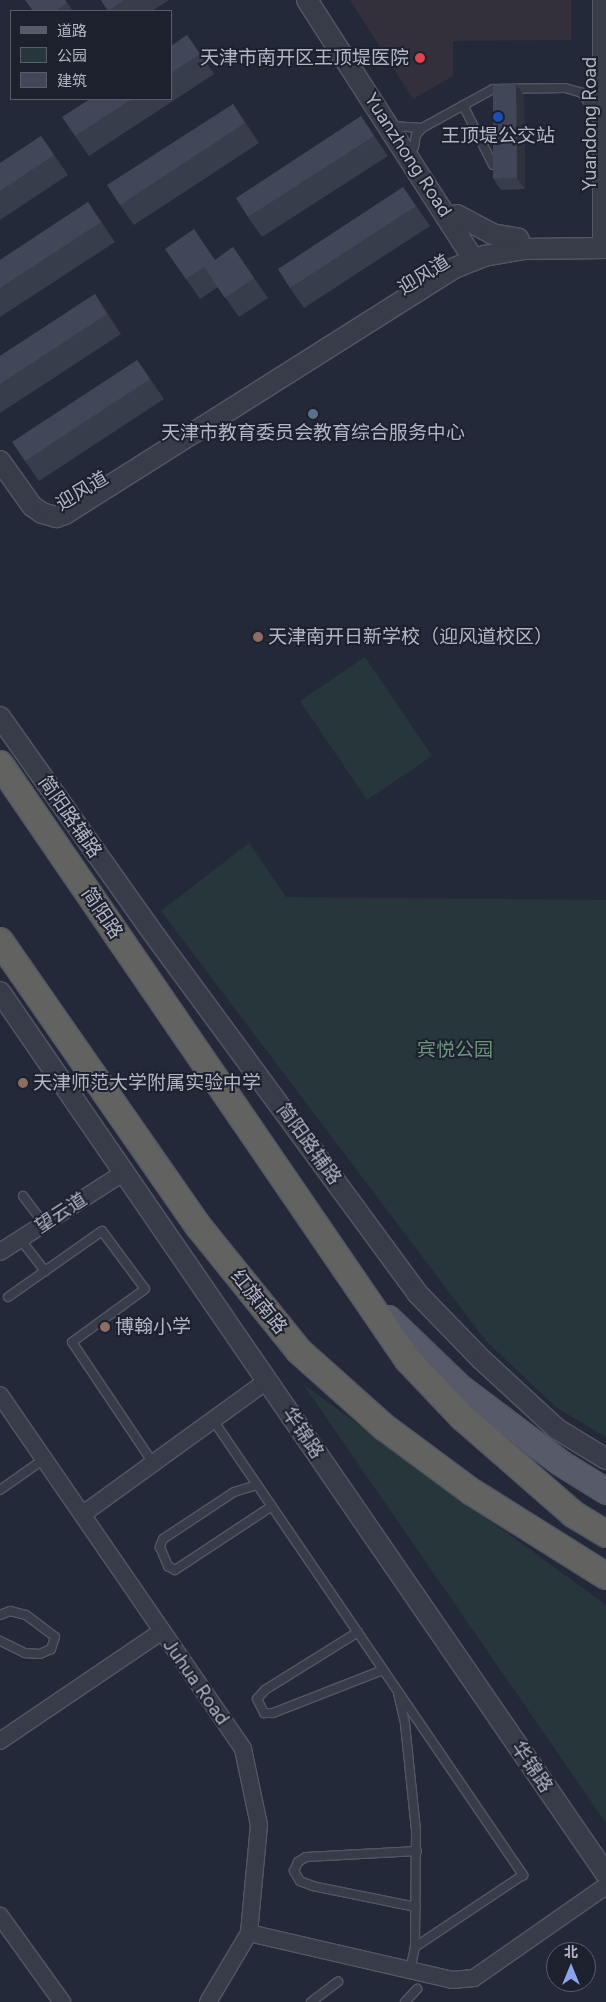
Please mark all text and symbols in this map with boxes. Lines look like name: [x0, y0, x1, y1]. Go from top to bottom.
legend: [10, 10, 172, 100]
text: 道路: [57, 22, 87, 40]
text: 公园: [57, 47, 87, 65]
place label: 天津市南开区王顶堤医院: [200, 47, 409, 69]
marker: 天津市南开区王顶堤医院: [413, 51, 427, 65]
street label: Yuandong Road: [579, 57, 601, 191]
text: 建筑: [57, 72, 87, 90]
street label: Yuanzhong Road: [360, 89, 456, 221]
marker: 王顶堤公交站: [492, 111, 504, 123]
place label: 王顶堤公交站: [441, 125, 555, 147]
street label: 迎风道: [394, 250, 454, 300]
marker: 天津市教育委员会教育综合服务中心: [307, 408, 319, 420]
place label: 天津市教育委员会教育综合服务中心: [161, 422, 465, 444]
street label: 迎风道: [52, 467, 112, 515]
place label: 天津南开日新学校（迎风道校区）: [268, 626, 553, 648]
marker: 天津南开日新学校（迎风道校区）: [252, 631, 264, 643]
street label: 简阳路辅路: [33, 772, 107, 862]
street label: 简阳路: [77, 883, 127, 943]
park label: 宾悦公园: [417, 1039, 493, 1061]
place label: 天津师范大学附属实验中学: [33, 1072, 261, 1094]
marker: 天津师范大学附属实验中学: [17, 1077, 29, 1089]
street label: 简阳路辅路: [272, 1099, 346, 1189]
street label: 望云道: [31, 1188, 91, 1238]
street label: 红旗南路: [226, 1265, 292, 1339]
place label: 博翰小学: [115, 1316, 191, 1338]
marker: 博翰小学: [99, 1321, 111, 1333]
street label: 华锦路: [278, 1403, 328, 1463]
street label: Juhua Road: [158, 1635, 234, 1729]
street label: 华锦路: [507, 1737, 557, 1797]
north arrow: [546, 1942, 596, 1992]
text: 北: [564, 1944, 578, 1961]

